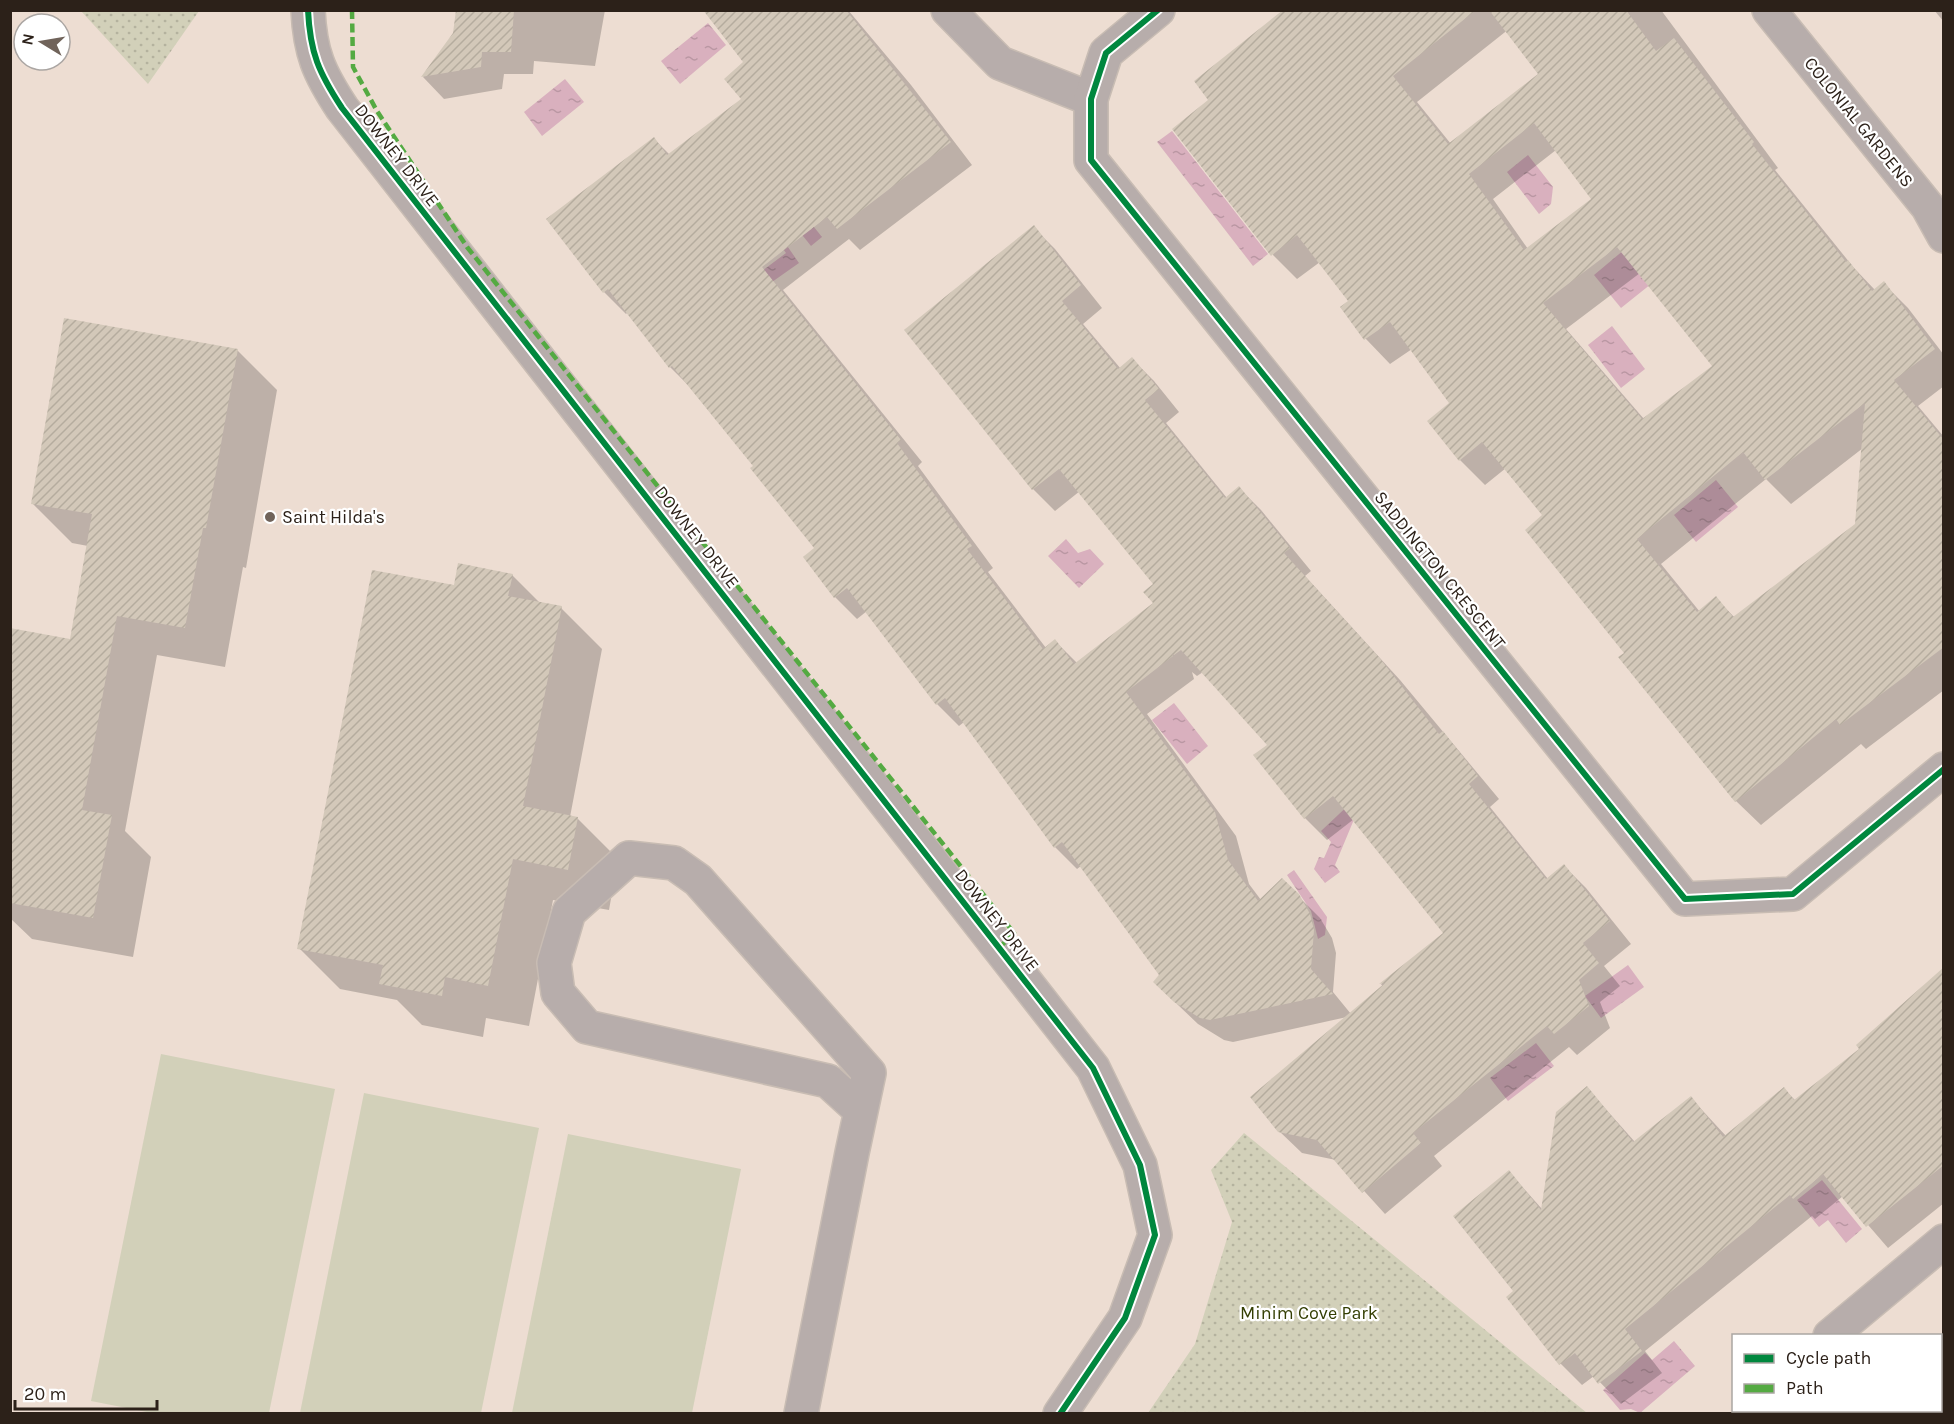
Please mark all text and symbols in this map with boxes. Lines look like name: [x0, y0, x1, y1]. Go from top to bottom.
north arrow: [12, 12, 72, 72]
text: N: [17, 32, 38, 47]
street label: COLONIAL GARDENS: [1800, 52, 1918, 192]
street label: DOWNEY DRIVE: [350, 99, 444, 211]
street label: DOWNEY DRIVE: [650, 481, 744, 593]
street label: SADDINGTON CRESCENT: [1370, 487, 1510, 653]
place label: Saint Hilda's: [282, 506, 385, 528]
marker: Saint Hilda's: [263, 510, 277, 524]
street label: DOWNEY DRIVE: [950, 864, 1044, 976]
park label: Minim Cove Park: [1240, 1302, 1378, 1324]
legend: [1732, 1334, 1942, 1412]
text: Cycle path: [1786, 1347, 1871, 1369]
scale bar: [15, 1373, 158, 1411]
text: Path: [1786, 1377, 1824, 1399]
text: 20 m: [24, 1383, 66, 1405]

